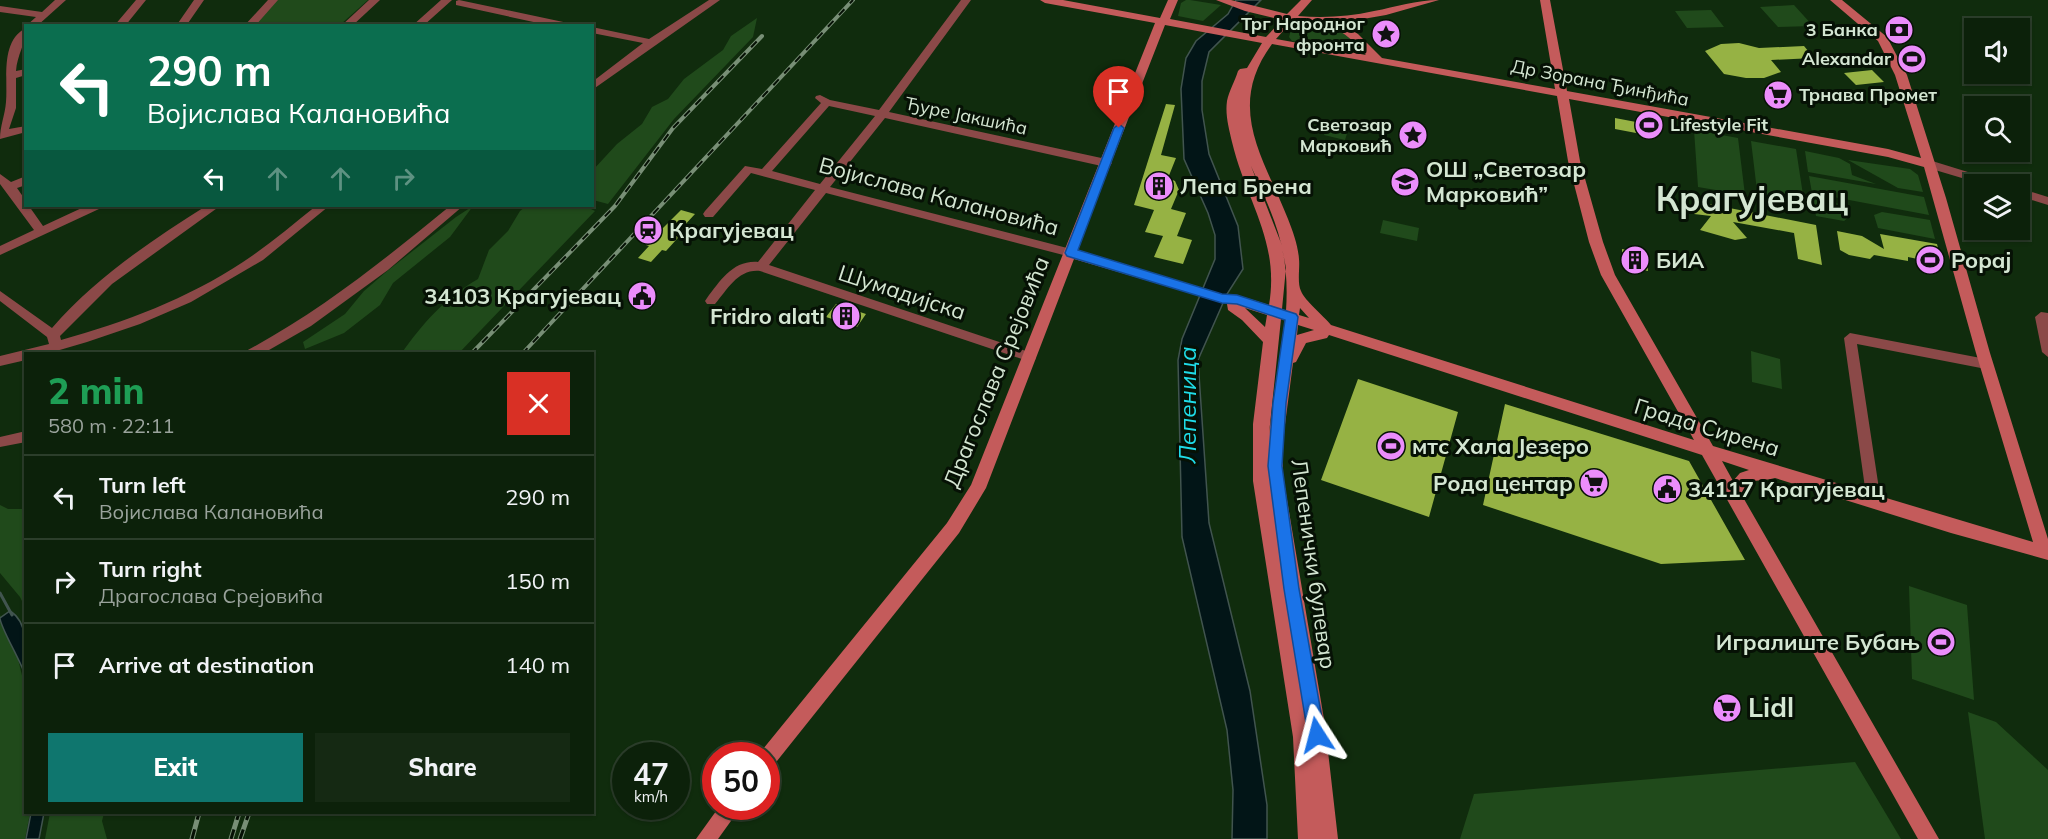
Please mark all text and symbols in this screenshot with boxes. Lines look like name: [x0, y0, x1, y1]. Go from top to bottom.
place label: Трг Народног фронта: [1241, 12, 1366, 56]
bank icon: 3 Банка: [1883, 14, 1915, 46]
place icon: Трг Народног фронта: [1370, 18, 1402, 50]
place label: 3 Банка: [1806, 18, 1878, 41]
map controls: [1964, 18, 2030, 240]
button: sound: [1964, 18, 2030, 84]
sports icon: Alexandar: [1896, 43, 1928, 75]
text: 290 m: [147, 44, 272, 97]
place label: Alexandar: [1802, 47, 1892, 70]
icon: left: [48, 48, 126, 126]
street label: Др Зорана Ђинђића: [1509, 54, 1691, 111]
pin: [1093, 66, 1144, 128]
icon: arrive: [1102, 75, 1135, 108]
supermarket icon: Трнава Промет: [1762, 79, 1794, 111]
place label: Трнава Промет: [1799, 83, 1937, 106]
street label: Ђуре Јакшића: [903, 91, 1029, 140]
text: Војислава Калановића: [147, 96, 450, 130]
button: search: [1964, 96, 2030, 162]
sports icon: Lifestyle Fit: [1633, 109, 1665, 141]
place label: Светозар Марковић: [1300, 113, 1392, 157]
place label: Lifestyle Fit: [1670, 113, 1768, 136]
place icon: Светозар Марковић: [1397, 119, 1429, 151]
street label: Војислава Калановића: [816, 150, 1062, 242]
place label: ОШ „Светозар Марковић”: [1426, 155, 1586, 208]
icon: left: [198, 162, 231, 195]
icon: ahead: [261, 162, 294, 195]
icon: ahead: [324, 162, 357, 195]
icon: right: [387, 162, 420, 195]
school or university icon: ОШ „Светозар Марковић”: [1389, 166, 1421, 198]
building icon: Лепа Брена: [1143, 170, 1175, 202]
place label: Лепа Брена: [1180, 172, 1312, 200]
button: layers: [1964, 174, 2030, 240]
district label: Крагујевац: [1656, 177, 1848, 220]
station icon: Крагујевац: [632, 214, 664, 246]
place label: Крагујевац: [669, 216, 794, 244]
building icon: БИА: [1619, 244, 1651, 276]
sports icon: Popaj: [1914, 244, 1946, 276]
place label: БИА: [1656, 246, 1705, 274]
place label: Popaj: [1951, 246, 2011, 274]
street label: Драгослава Срејовића: [937, 252, 1055, 492]
street label: Шумадијска: [835, 258, 969, 326]
public building icon: 34103 Крагујевац: [626, 280, 658, 312]
place label: 34103 Крагујевац: [424, 282, 621, 310]
building icon: Fridro alati: [830, 300, 862, 332]
place label: Fridro alati: [710, 302, 825, 330]
water label: Лепеница: [1172, 346, 1202, 465]
text: 2 min: [48, 368, 144, 413]
button: close: [507, 372, 570, 435]
street label: Града Сирена: [1631, 392, 1783, 462]
text: 580 m · 22:11: [48, 413, 174, 438]
sports icon: мтс Хала Језеро: [1375, 430, 1407, 462]
place label: мтс Хала Језеро: [1412, 432, 1589, 460]
street label: Лепенички булевар: [1285, 457, 1343, 671]
supermarket icon: Рода центар: [1578, 467, 1610, 499]
place label: Рода центар: [1433, 469, 1573, 497]
text: Turn left: [99, 471, 186, 499]
public building icon: 34117 Крагујевац: [1651, 473, 1683, 505]
place label: 34117 Крагујевац: [1688, 475, 1885, 503]
icon: left: [48, 481, 81, 514]
text: 290 m: [505, 483, 570, 511]
text: Војислава Калановића: [99, 499, 324, 524]
text: Turn right: [99, 555, 202, 583]
icon: right: [48, 565, 81, 598]
text: 150 m: [505, 567, 570, 595]
text: Драгослава Срејовића: [99, 583, 323, 608]
sports icon: Игралиште Бубањ: [1925, 626, 1957, 658]
place label: Игралиште Бубањ: [1716, 628, 1920, 656]
icon: arrive: [48, 649, 81, 682]
text: Arrive at destination: [99, 651, 314, 679]
text: 140 m: [505, 651, 570, 679]
place label: Lidl: [1748, 690, 1794, 724]
supermarket icon: Lidl: [1711, 692, 1743, 724]
position arrow: [1285, 703, 1349, 767]
button: Exit: [48, 733, 303, 802]
button: Share: [315, 733, 570, 802]
speed limit sign: 50: [702, 742, 780, 820]
text: 47: [633, 755, 669, 793]
text: km/h: [634, 787, 668, 806]

